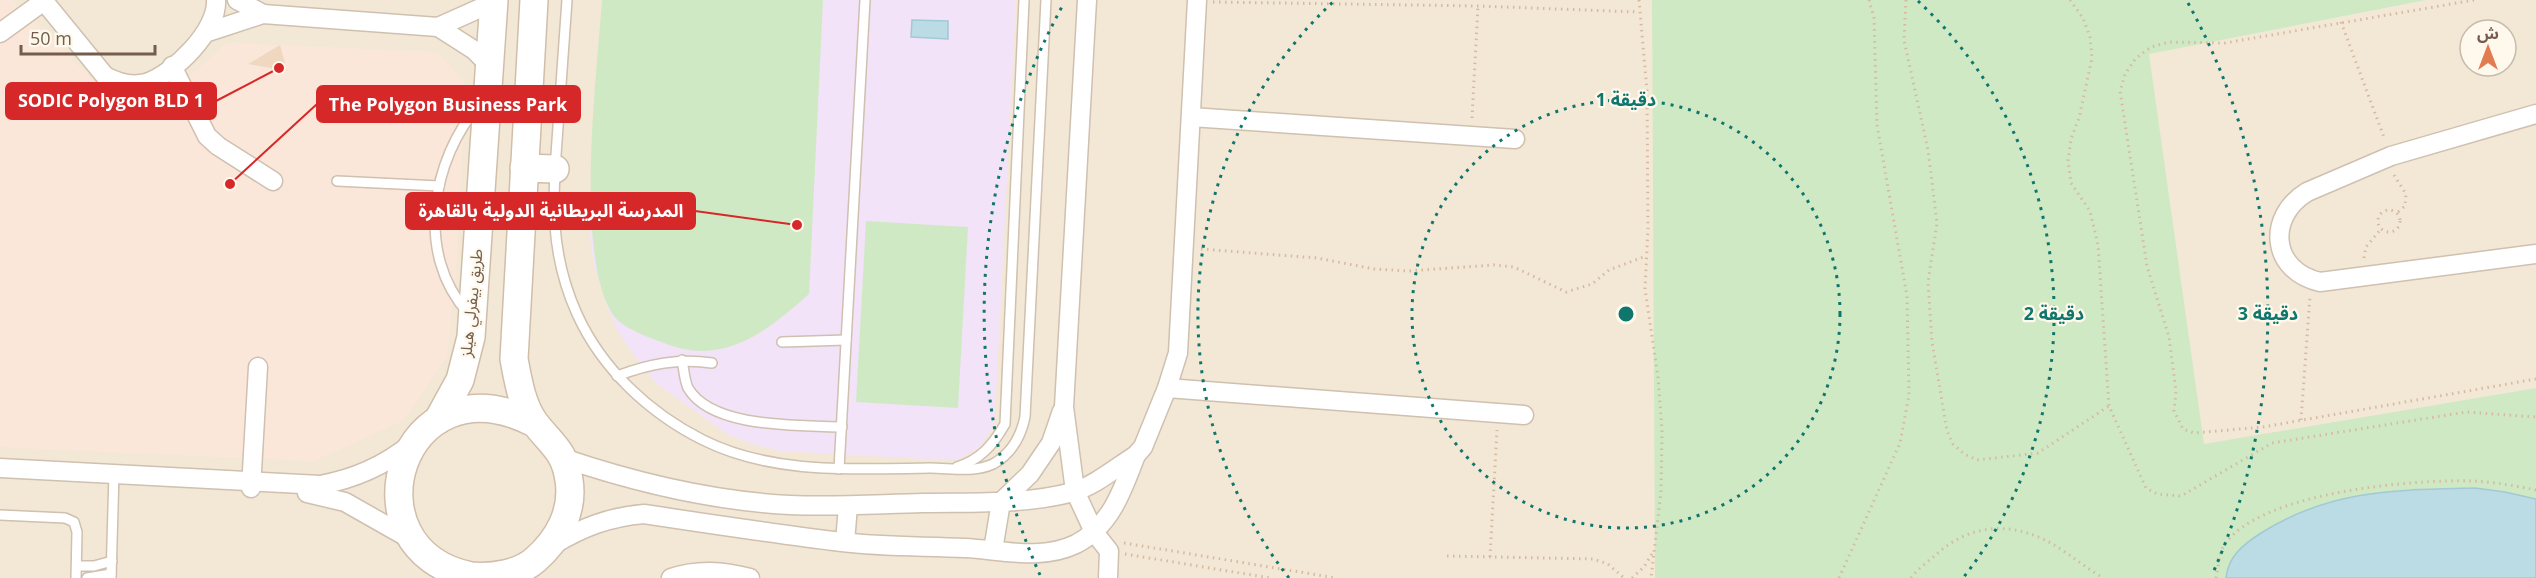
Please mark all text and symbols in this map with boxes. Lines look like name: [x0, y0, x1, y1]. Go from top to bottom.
scale bar: [21, 18, 154, 56]
north arrow: [2458, 18, 2518, 78]
text: ش: [2477, 22, 2499, 44]
text: 50 m: [30, 26, 72, 50]
callout: SODIC Polygon BLD 1: [6, 83, 216, 119]
callout: The Polygon Business Park: [317, 86, 580, 122]
text: 1 دقيقة: [1596, 87, 1656, 111]
text: SODIC Polygon BLD 1: [18, 88, 204, 112]
text: The Polygon Business Park: [329, 92, 568, 116]
callout: المدرسة البريطانية الدولية بالقاهرة: [406, 193, 695, 229]
text: المدرسة البريطانية الدولية بالقاهرة: [418, 198, 684, 222]
street label: طريق بيفرلي هيلز: [454, 247, 489, 360]
text: 2 دقيقة: [2024, 301, 2084, 325]
text: 3 دقيقة: [2238, 301, 2298, 325]
centre of rings: [1616, 304, 1636, 324]

